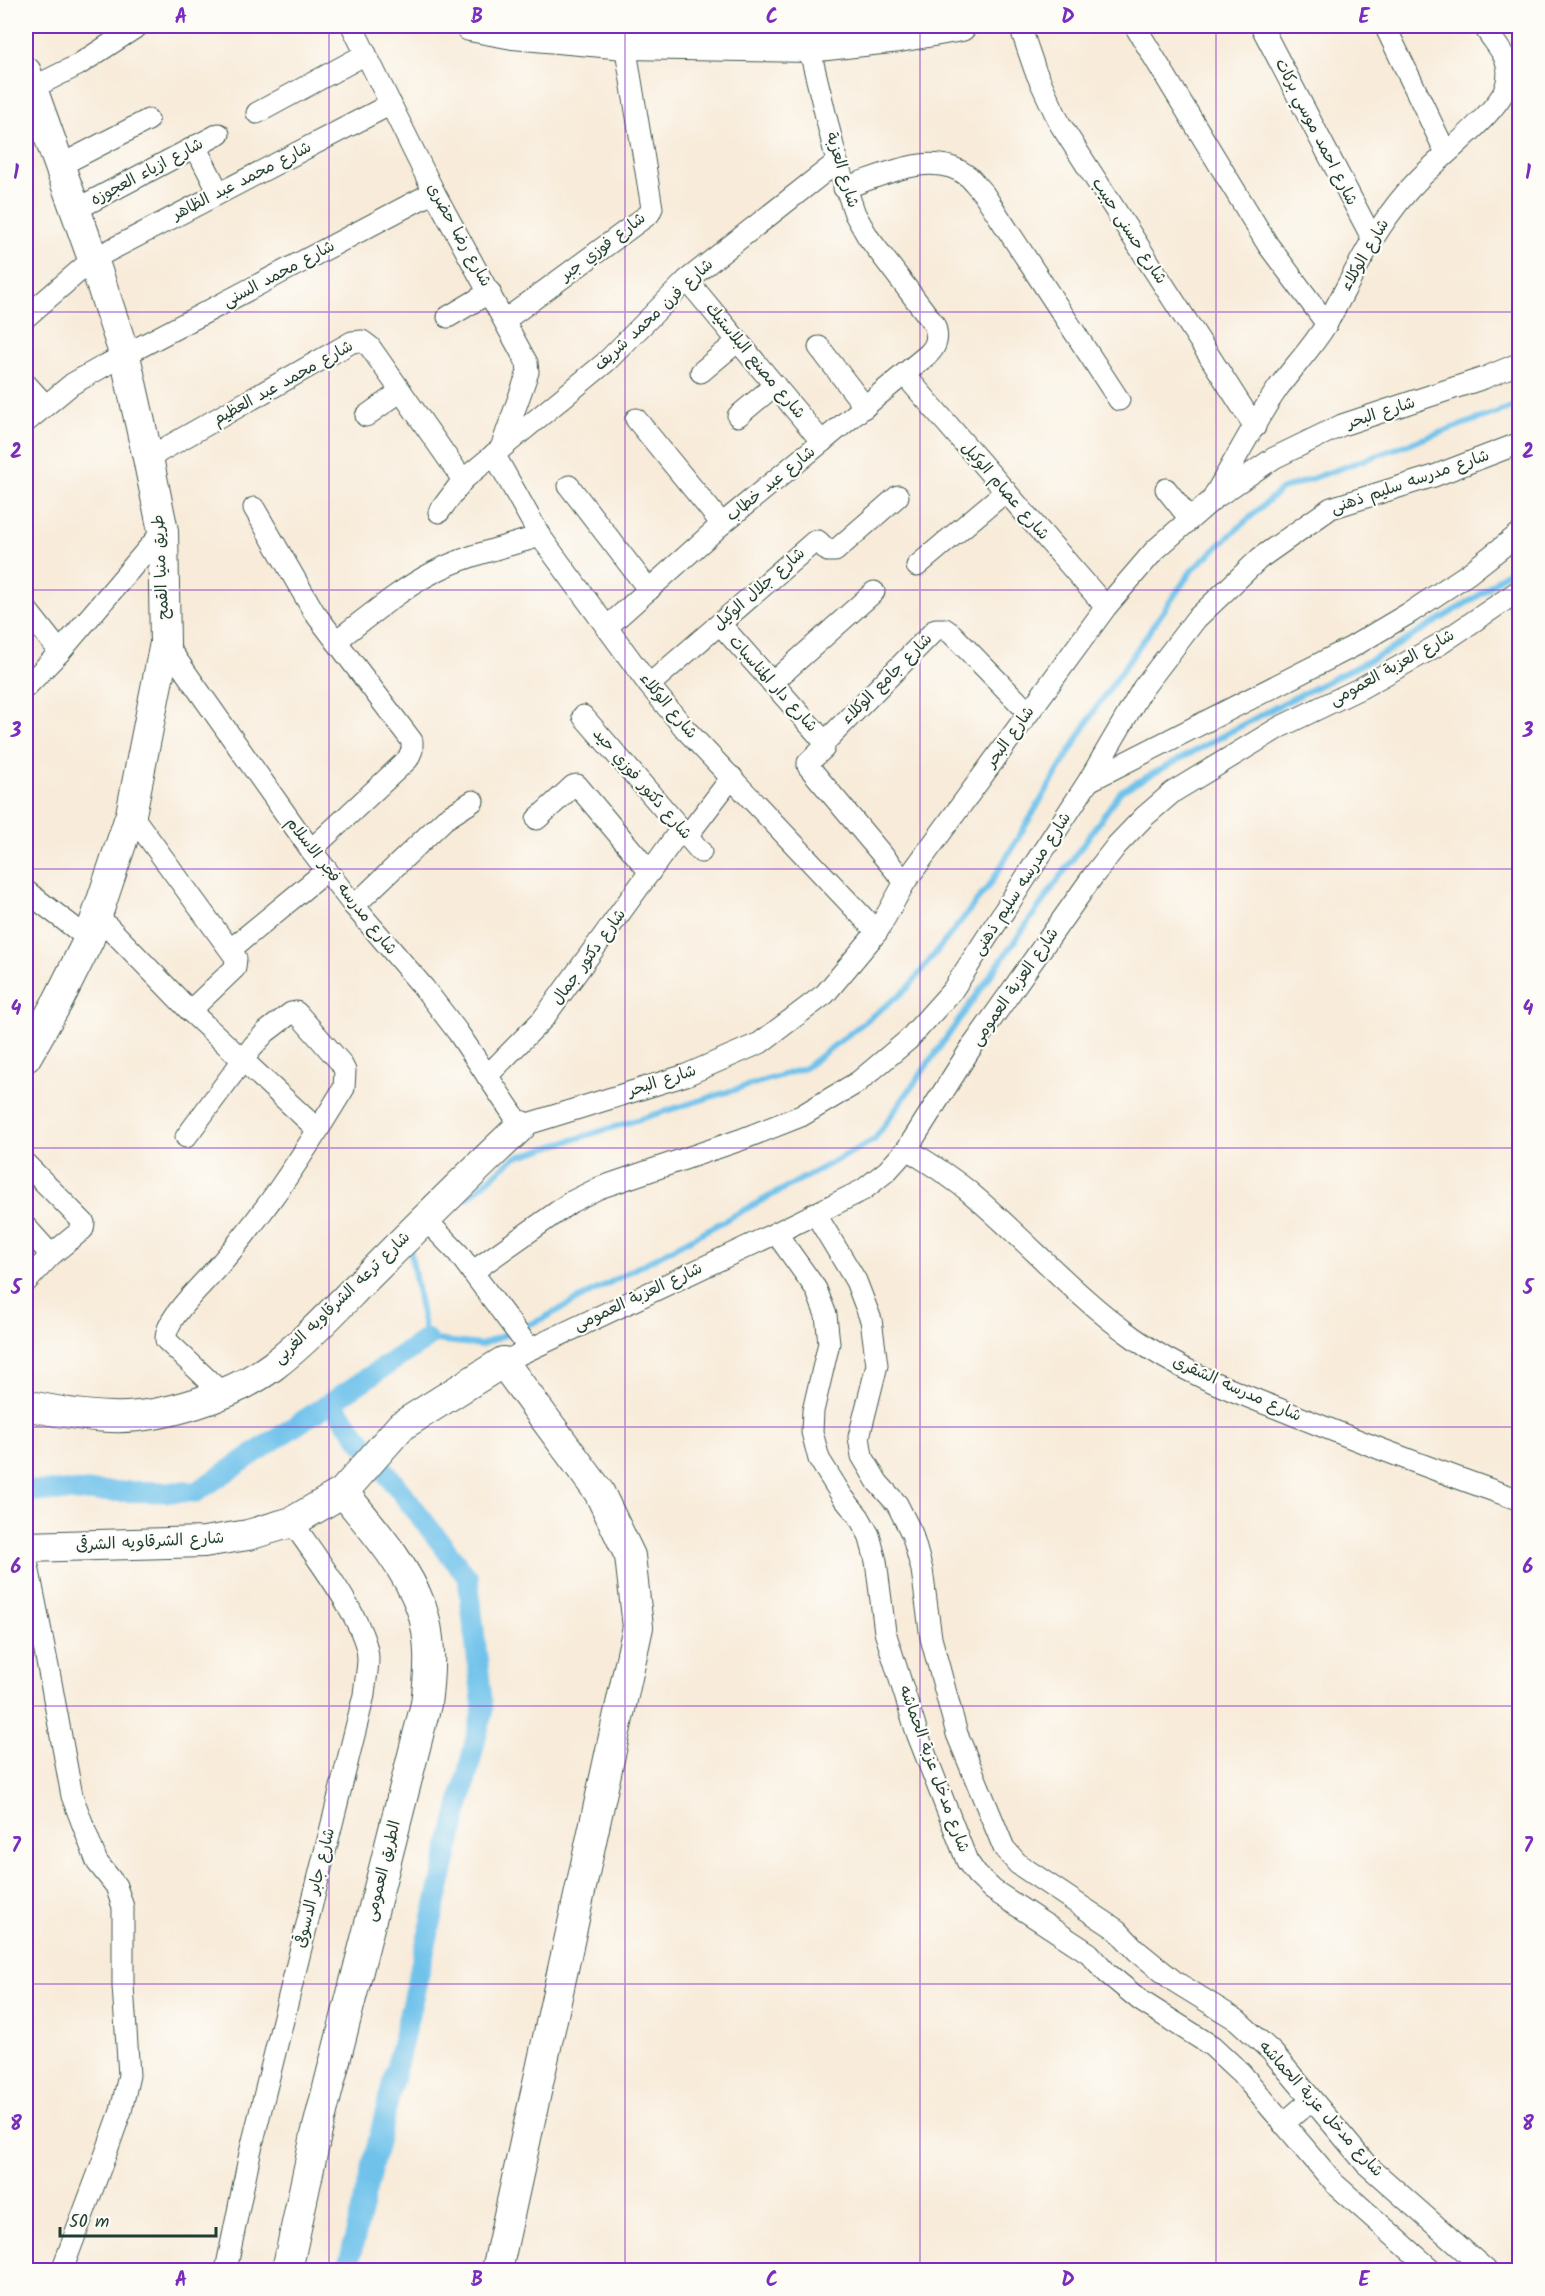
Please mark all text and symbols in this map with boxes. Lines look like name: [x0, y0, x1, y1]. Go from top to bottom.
text: A: [175, 2, 187, 34]
text: B: [471, 2, 483, 34]
text: C: [766, 2, 778, 34]
text: D: [1061, 2, 1075, 34]
text: E: [1358, 2, 1370, 34]
street label: شارع احمد موسي بركات: [1267, 54, 1364, 210]
street label: شارع العزبة: [819, 129, 865, 211]
street label: شارع ازياء العجوزه: [86, 132, 208, 212]
street label: شارع محمد عبد الظاهر: [166, 135, 316, 228]
text: 1: [13, 158, 19, 190]
text: 1: [1525, 158, 1531, 190]
street label: شارع حسنى حبيب: [1085, 173, 1173, 289]
street label: شارع رضا حضرى: [420, 178, 498, 292]
street label: شارع فوزي جبر: [553, 206, 651, 289]
street label: شارع الوكلاء: [1334, 214, 1396, 296]
street label: شارع محمد السنى: [219, 234, 339, 314]
street label: شارع فرن محمد شريف: [589, 253, 719, 377]
street label: شارع مصنع البلاستيك: [699, 297, 811, 425]
street label: شارع محمد عبد العظيم: [208, 334, 358, 432]
street label: شارع البحر: [1342, 390, 1419, 436]
street label: شارع عصام الوكيل: [955, 436, 1055, 546]
text: 2: [10, 437, 22, 469]
text: 2: [1522, 437, 1534, 469]
street label: شارع عبد خطاب: [721, 440, 821, 528]
street label: شارع مدرسه سليم ذهنى: [1327, 443, 1493, 521]
street label: طريق منيا القمح: [146, 514, 176, 620]
street label: شارع جلال الوكيل: [707, 542, 811, 636]
street label: شارع العزبة العمومى: [1325, 623, 1459, 713]
street label: شارع جامع الوكلاء: [836, 628, 938, 730]
street label: شارع دار المناسبات: [723, 630, 823, 738]
street label: شارع الوكلاء: [633, 667, 703, 745]
street label: شارع البحر: [978, 701, 1041, 775]
text: 3: [10, 716, 22, 748]
text: 3: [1522, 716, 1534, 748]
street label: شارع دكتور فوزي حيد: [586, 723, 698, 845]
street label: شارع مدرسه سليم ذهنى: [966, 807, 1078, 961]
street label: شارع مدرسه فجر الاسلام: [279, 812, 403, 960]
street label: شارع دكتور جمال: [545, 904, 633, 1010]
street label: شارع العزبة العمومى: [965, 923, 1065, 1051]
text: 4: [11, 994, 22, 1026]
text: 4: [1523, 994, 1534, 1026]
street label: شارع البحر: [623, 1058, 700, 1104]
street label: شارع ترعه الشرقاويه الغربى: [268, 1226, 416, 1370]
street label: شارع العزبة العمومى: [569, 1256, 707, 1338]
text: 5: [10, 1273, 23, 1305]
text: 5: [1522, 1273, 1535, 1305]
street label: شارع مدرسه الشقرى: [1169, 1349, 1305, 1429]
street label: شارع الشرقاويه الشرقى: [75, 1526, 225, 1558]
text: 6: [11, 1552, 22, 1584]
text: 6: [1523, 1552, 1534, 1584]
street label: شارع مدخل عزبة الحماشه: [892, 1682, 976, 1856]
street label: الطريق العمومى: [358, 1818, 408, 1924]
street label: شارع جابر الدسوقى: [288, 1825, 342, 1951]
text: 7: [11, 1831, 21, 1863]
text: 7: [1523, 1831, 1533, 1863]
street label: شارع مدخل عزبة الحماشه: [1253, 2035, 1389, 2183]
text: 8: [10, 2109, 22, 2141]
text: 8: [1522, 2109, 1534, 2141]
scale bar: [60, 2200, 216, 2238]
text: 50 m: [69, 2208, 109, 2237]
text: A: [175, 2265, 187, 2296]
text: B: [471, 2265, 483, 2296]
text: C: [766, 2265, 778, 2296]
text: D: [1061, 2265, 1075, 2296]
text: E: [1358, 2265, 1370, 2296]

